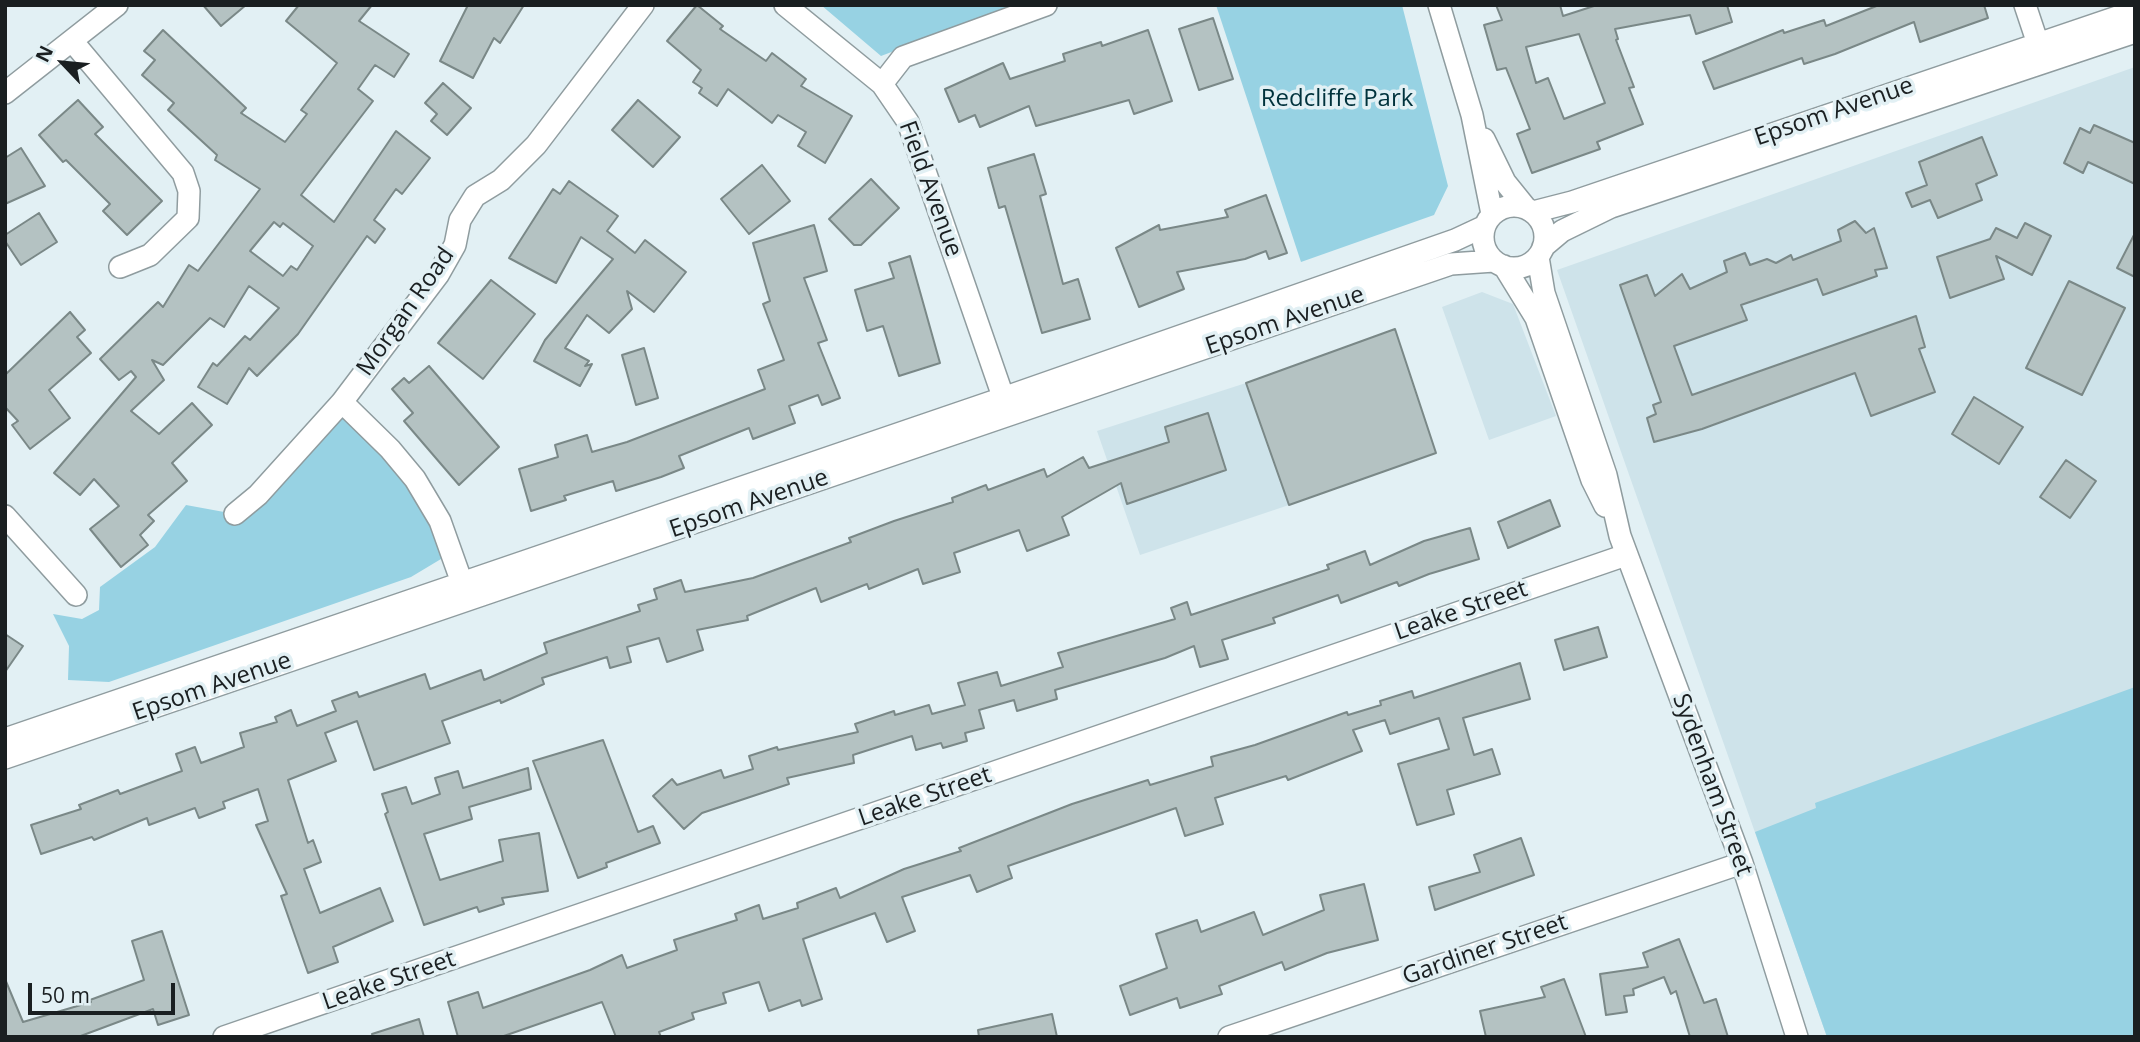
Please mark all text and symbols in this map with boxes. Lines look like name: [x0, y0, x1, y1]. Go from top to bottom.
north arrow: [28, 28, 98, 98]
text: N: [29, 41, 59, 66]
street label: Epsom Avenue: [1751, 71, 1917, 153]
park label: Redcliffe Park: [1261, 85, 1413, 113]
street label: Field Avenue: [892, 117, 968, 261]
street label: Morgan Road: [351, 242, 461, 382]
street label: Epsom Avenue: [1202, 280, 1368, 362]
street label: Epsom Avenue: [666, 463, 832, 545]
street label: Leake Street: [1391, 575, 1531, 647]
street label: Epsom Avenue: [129, 646, 295, 728]
street label: Sydenham Street: [1666, 690, 1758, 880]
street label: Leake Street: [855, 761, 995, 833]
street label: Gardiner Street: [1399, 908, 1571, 992]
street label: Leake Street: [319, 945, 459, 1017]
scale bar: [32, 968, 178, 1012]
text: 50 m: [41, 981, 90, 1009]

